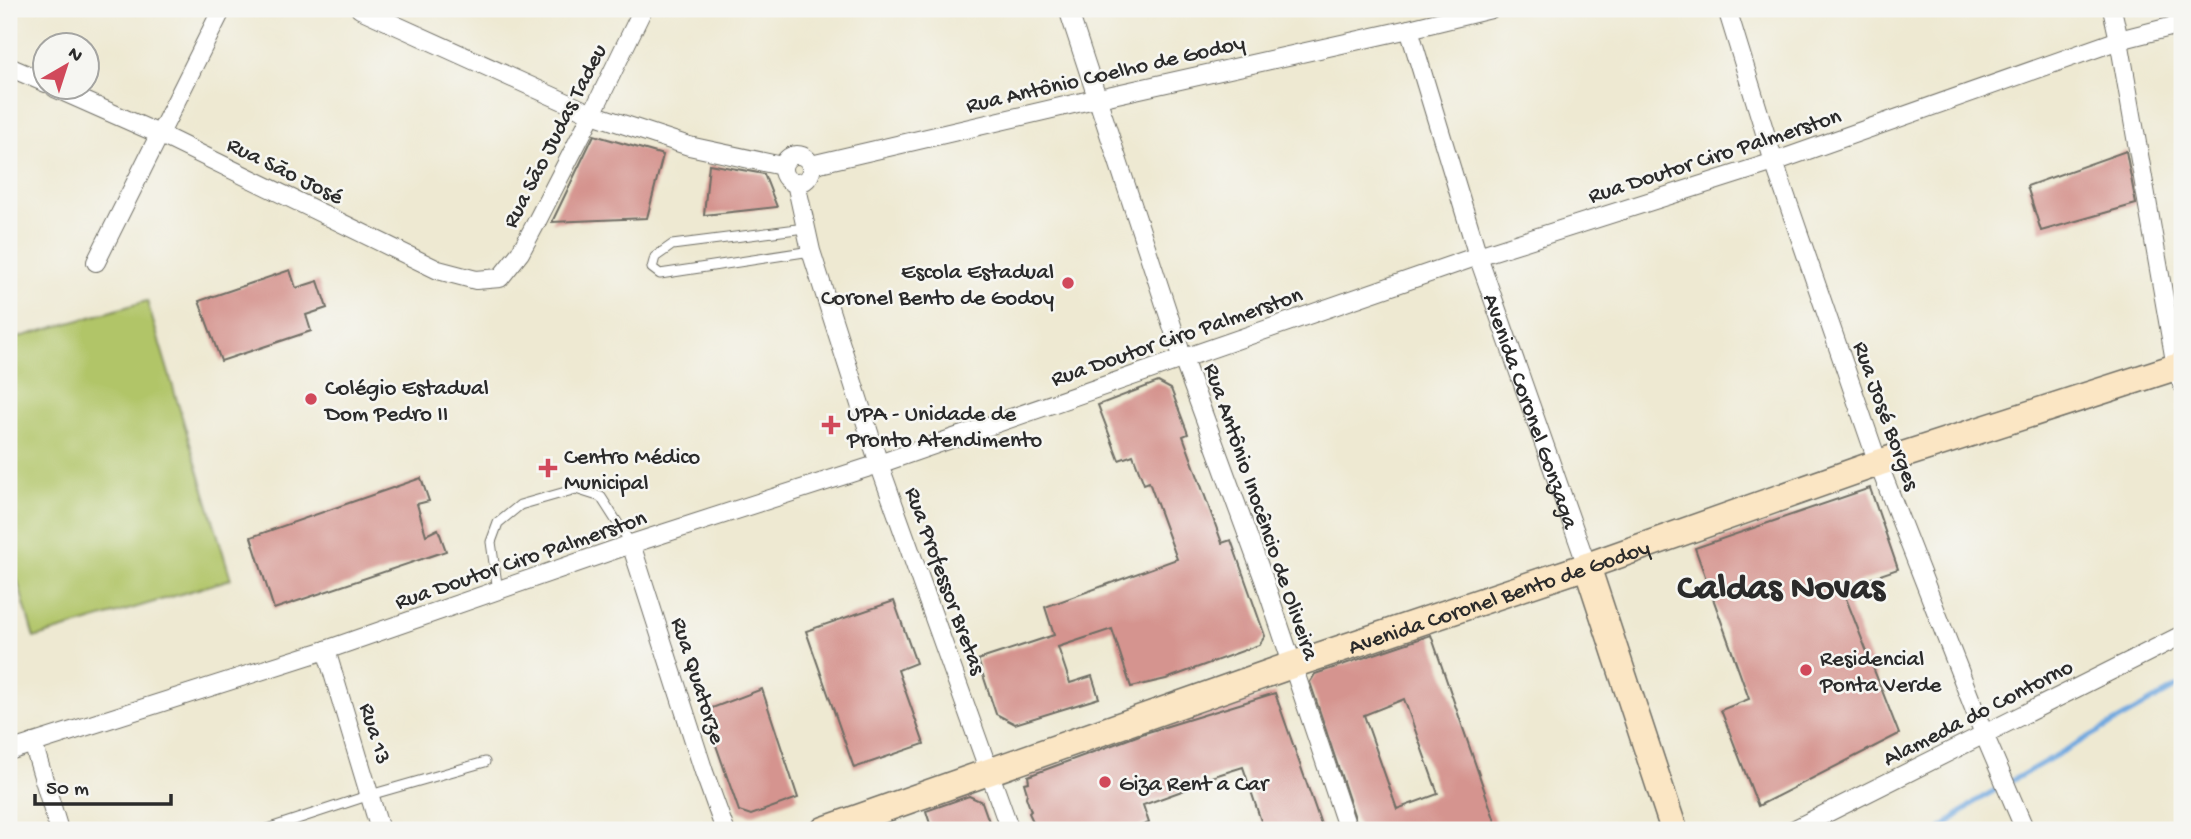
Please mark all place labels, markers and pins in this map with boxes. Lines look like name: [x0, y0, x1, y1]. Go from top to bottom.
place label: Escola Estadual Coronel Bento de Godoy: [821, 260, 1054, 313]
marker: Escola Estadual Coronel Bento de Godoy: [1060, 275, 1076, 291]
place label: Colégio Estadual Dom Pedro II: [323, 376, 489, 429]
marker: Colégio Estadual Dom Pedro II: [303, 391, 319, 407]
place label: UPA - Unidade de Pronto Atendimento: [846, 402, 1042, 455]
marker: UPA - Unidade de Pronto Atendimento: [821, 415, 841, 435]
place label: Centro Médico Municipal: [564, 445, 700, 498]
marker: Centro Médico Municipal: [538, 458, 558, 478]
place label: Residencial Ponta Verde: [1819, 647, 1942, 700]
marker: Residencial Ponta Verde: [1798, 662, 1814, 678]
place label: Giza Rent a Car: [1119, 772, 1270, 799]
marker: Giza Rent a Car: [1097, 774, 1113, 790]

